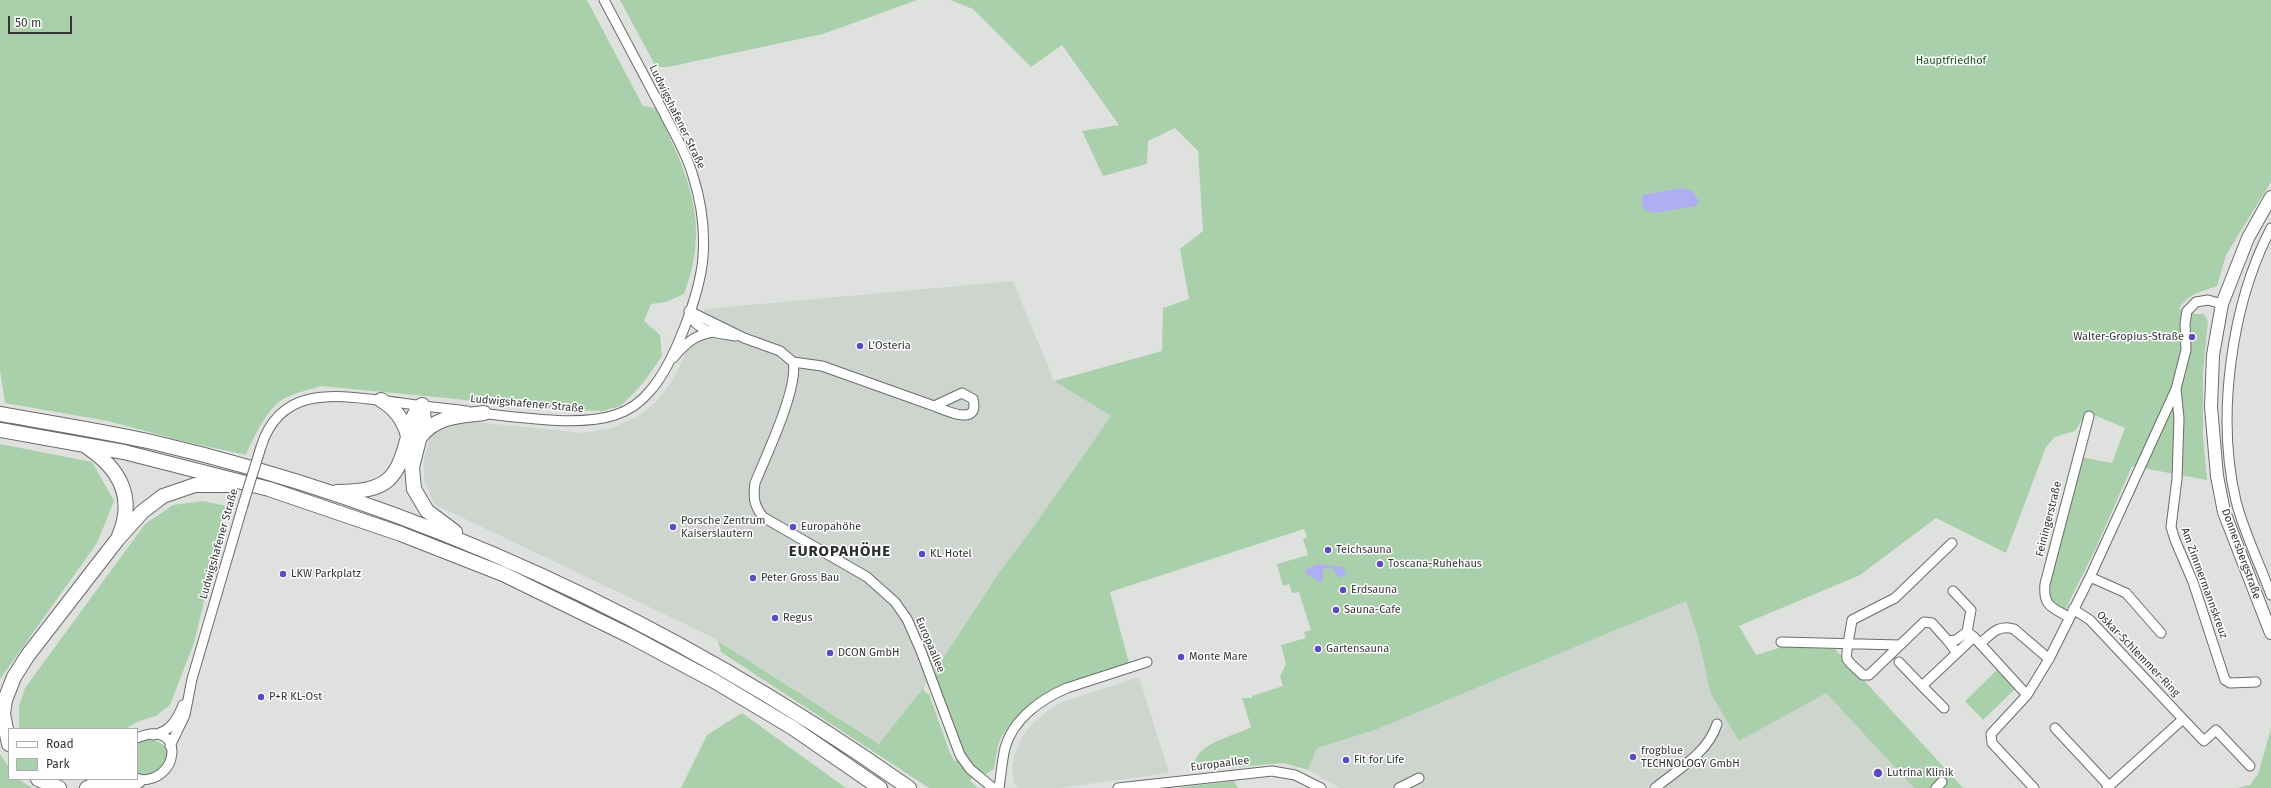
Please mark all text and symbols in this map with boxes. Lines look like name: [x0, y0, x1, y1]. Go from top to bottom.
scale bar: [10, 8, 74, 34]
text: 50 m: [15, 16, 41, 30]
park label: Hauptfriedhof: [1916, 54, 1986, 68]
street label: Ludwigshafener Straße: [646, 63, 708, 171]
place label: Walter-Gropius-Straße: [2073, 330, 2184, 344]
marker: Walter-Gropius-Straße: [2187, 332, 2197, 342]
place label: L’Osteria: [868, 339, 911, 353]
marker: L’Osteria: [855, 341, 865, 351]
street label: Ludwigshafener Straße: [470, 392, 584, 416]
street label: Feiningerstraße: [2033, 480, 2065, 558]
street label: Ludwigshafener Straße: [197, 487, 241, 601]
street label: Donnersbergstraße: [2218, 507, 2264, 601]
place label: Porsche Zentrum Kaiserslautern: [681, 514, 765, 540]
place label: Europahöhe: [801, 520, 861, 534]
marker: Porsche Zentrum Kaiserslautern: [668, 522, 678, 532]
marker: Europahöhe: [788, 522, 798, 532]
street label: Am Zimmermannskreuz: [2178, 526, 2230, 640]
district label: EUROPAHÖHE: [789, 543, 891, 561]
place label: Teichsauna: [1336, 543, 1392, 557]
marker: Teichsauna: [1323, 545, 1333, 555]
place label: KL Hotel: [930, 547, 972, 561]
marker: KL Hotel: [917, 549, 927, 559]
place label: Toscana-Ruhehaus: [1388, 557, 1482, 571]
marker: Toscana-Ruhehaus: [1375, 559, 1385, 569]
place label: LKW Parkplatz: [291, 567, 361, 581]
marker: LKW Parkplatz: [278, 569, 288, 579]
place label: Peter Gross Bau: [761, 571, 839, 585]
marker: Peter Gross Bau: [748, 573, 758, 583]
place label: Erdsauna: [1351, 583, 1397, 597]
marker: Erdsauna: [1338, 585, 1348, 595]
place label: Sauna-Cafe: [1344, 603, 1401, 617]
marker: Sauna-Cafe: [1331, 605, 1341, 615]
street label: Oskar-Schlemmer-Ring: [2094, 608, 2182, 700]
place label: Regus: [783, 611, 813, 625]
marker: Regus: [770, 613, 780, 623]
street label: Europaallee: [912, 615, 948, 675]
place label: Gartensauna: [1326, 642, 1389, 656]
marker: Gartensauna: [1313, 644, 1323, 654]
place label: DCON GmbH: [838, 646, 899, 660]
marker: DCON GmbH: [825, 648, 835, 658]
place label: Monte Mare: [1189, 650, 1248, 664]
marker: Monte Mare: [1176, 652, 1186, 662]
place label: P+R KL-Ost: [269, 690, 322, 704]
marker: P+R KL-Ost: [256, 692, 266, 702]
legend: [8, 728, 138, 780]
text: Road: [46, 737, 74, 751]
place label: frogblue TECHNOLOGY GmbH: [1641, 744, 1740, 770]
marker: frogblue TECHNOLOGY GmbH: [1628, 752, 1638, 762]
place label: Fit for Life: [1354, 753, 1404, 767]
street label: Europaallee: [1190, 754, 1250, 774]
marker: Fit for Life: [1341, 755, 1351, 765]
text: Park: [46, 757, 70, 771]
place label: Lutrina Klinik: [1887, 766, 1953, 780]
marker: Lutrina Klinik: [1872, 767, 1884, 779]

